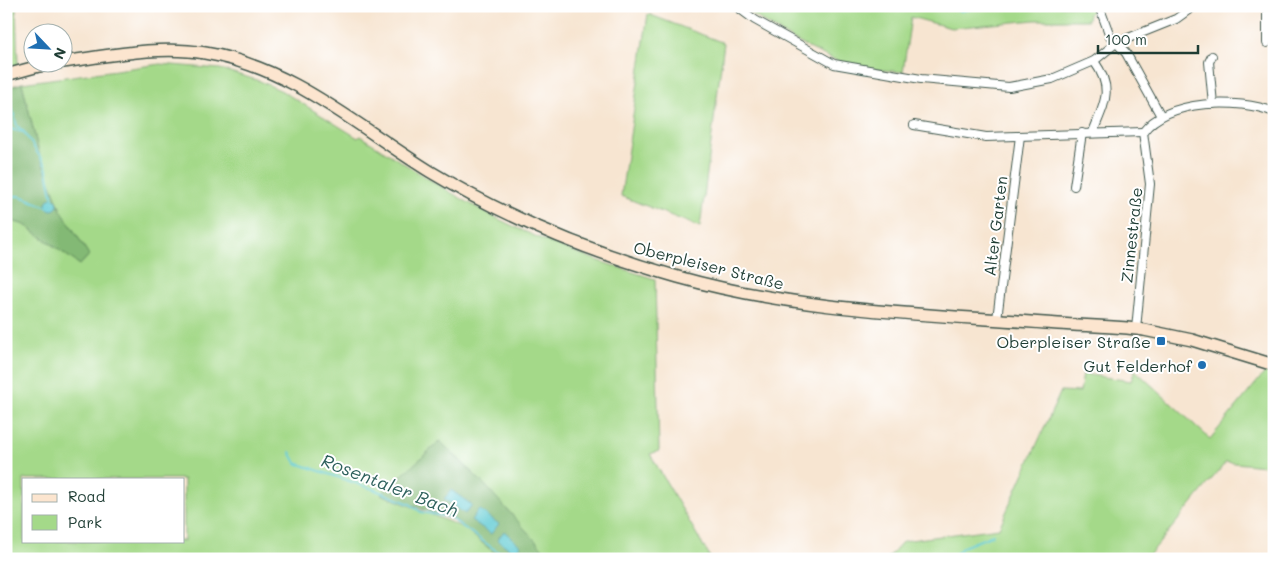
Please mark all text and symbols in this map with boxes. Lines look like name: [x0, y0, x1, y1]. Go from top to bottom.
north arrow: [22, 22, 72, 72]
scale bar: [1098, 22, 1198, 54]
text: 100 m: [1105, 29, 1147, 49]
text: N: [49, 45, 71, 63]
street label: Alter Garten: [978, 175, 1012, 277]
street label: Zinnestraße: [1116, 186, 1146, 284]
street label: Oberpleiser Straße: [632, 236, 786, 294]
place label: Oberpleiser Straße: [997, 331, 1151, 352]
marker: Oberpleiser Straße: [1155, 335, 1167, 347]
place label: Gut Felderhof: [1084, 355, 1193, 376]
marker: Gut Felderhof: [1196, 359, 1208, 371]
water label: Rosentaler Bach: [318, 448, 462, 522]
legend: [22, 478, 185, 542]
text: Road: [68, 486, 105, 506]
text: Park: [68, 512, 102, 532]

